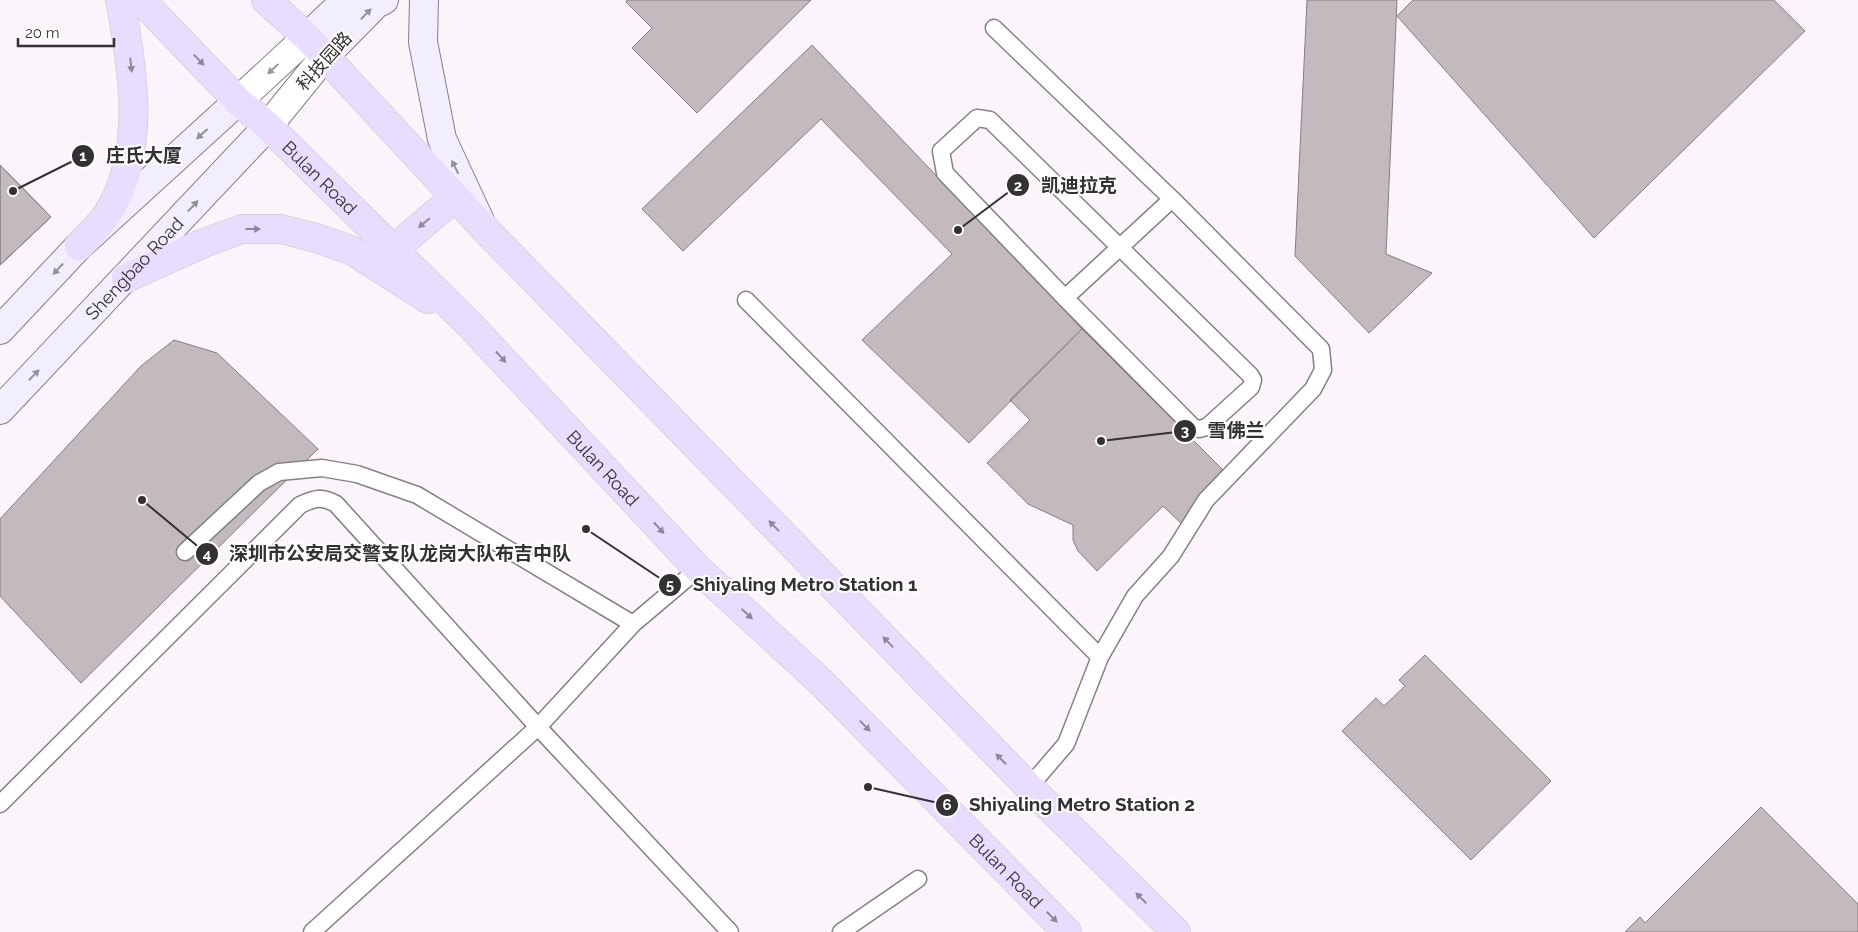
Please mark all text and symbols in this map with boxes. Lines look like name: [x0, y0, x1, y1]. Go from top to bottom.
one-way arrow: [360, 9, 372, 21]
scale bar: [18, 15, 114, 47]
text: 20 m: [25, 24, 60, 42]
street label: 科技园路: [292, 27, 356, 95]
one-way arrow: [193, 54, 205, 66]
one-way arrow: [127, 58, 135, 74]
one-way arrow: [267, 63, 279, 75]
one-way arrow: [197, 128, 209, 140]
street label: Bulan Road: [278, 136, 361, 218]
callout: 庄氏大厦: [71, 139, 192, 173]
text: 庄氏大厦: [106, 144, 182, 166]
text: 1: [79, 147, 87, 165]
one-way arrow: [451, 160, 459, 174]
callout: 凯迪拉克: [1006, 168, 1127, 202]
text: 凯迪拉克: [1041, 174, 1117, 196]
text: 2: [1014, 177, 1022, 195]
one-way arrow: [187, 200, 199, 212]
street label: Shengbao Road: [81, 213, 187, 324]
one-way arrow: [419, 217, 431, 229]
one-way arrow: [245, 225, 261, 233]
one-way arrow: [52, 262, 64, 274]
one-way arrow: [495, 351, 507, 363]
one-way arrow: [28, 369, 40, 381]
callout: 雪佛兰: [1173, 414, 1275, 448]
text: 雪佛兰: [1207, 419, 1265, 441]
text: 3: [1181, 422, 1189, 440]
street label: Bulan Road: [563, 426, 644, 510]
one-way arrow: [768, 520, 780, 532]
one-way arrow: [653, 521, 665, 533]
callout: 深圳市公安局交警支队龙岗大队布吉中队: [194, 537, 581, 571]
text: 深圳市公安局交警支队龙岗大队布吉中队: [229, 542, 571, 564]
text: 4: [203, 545, 212, 563]
callout: Shiyaling Metro Station 1: [658, 568, 927, 602]
text: Shiyaling Metro Station 1: [693, 573, 917, 595]
text: 5: [666, 576, 674, 594]
one-way arrow: [741, 608, 753, 620]
one-way arrow: [882, 636, 894, 648]
one-way arrow: [858, 720, 870, 732]
one-way arrow: [995, 753, 1007, 765]
callout: Shiyaling Metro Station 2: [934, 788, 1205, 822]
text: Shiyaling Metro Station 2: [969, 793, 1195, 815]
text: 6: [942, 796, 952, 814]
street label: Bulan Road: [965, 829, 1047, 912]
one-way arrow: [1135, 892, 1147, 904]
one-way arrow: [1046, 911, 1058, 923]

